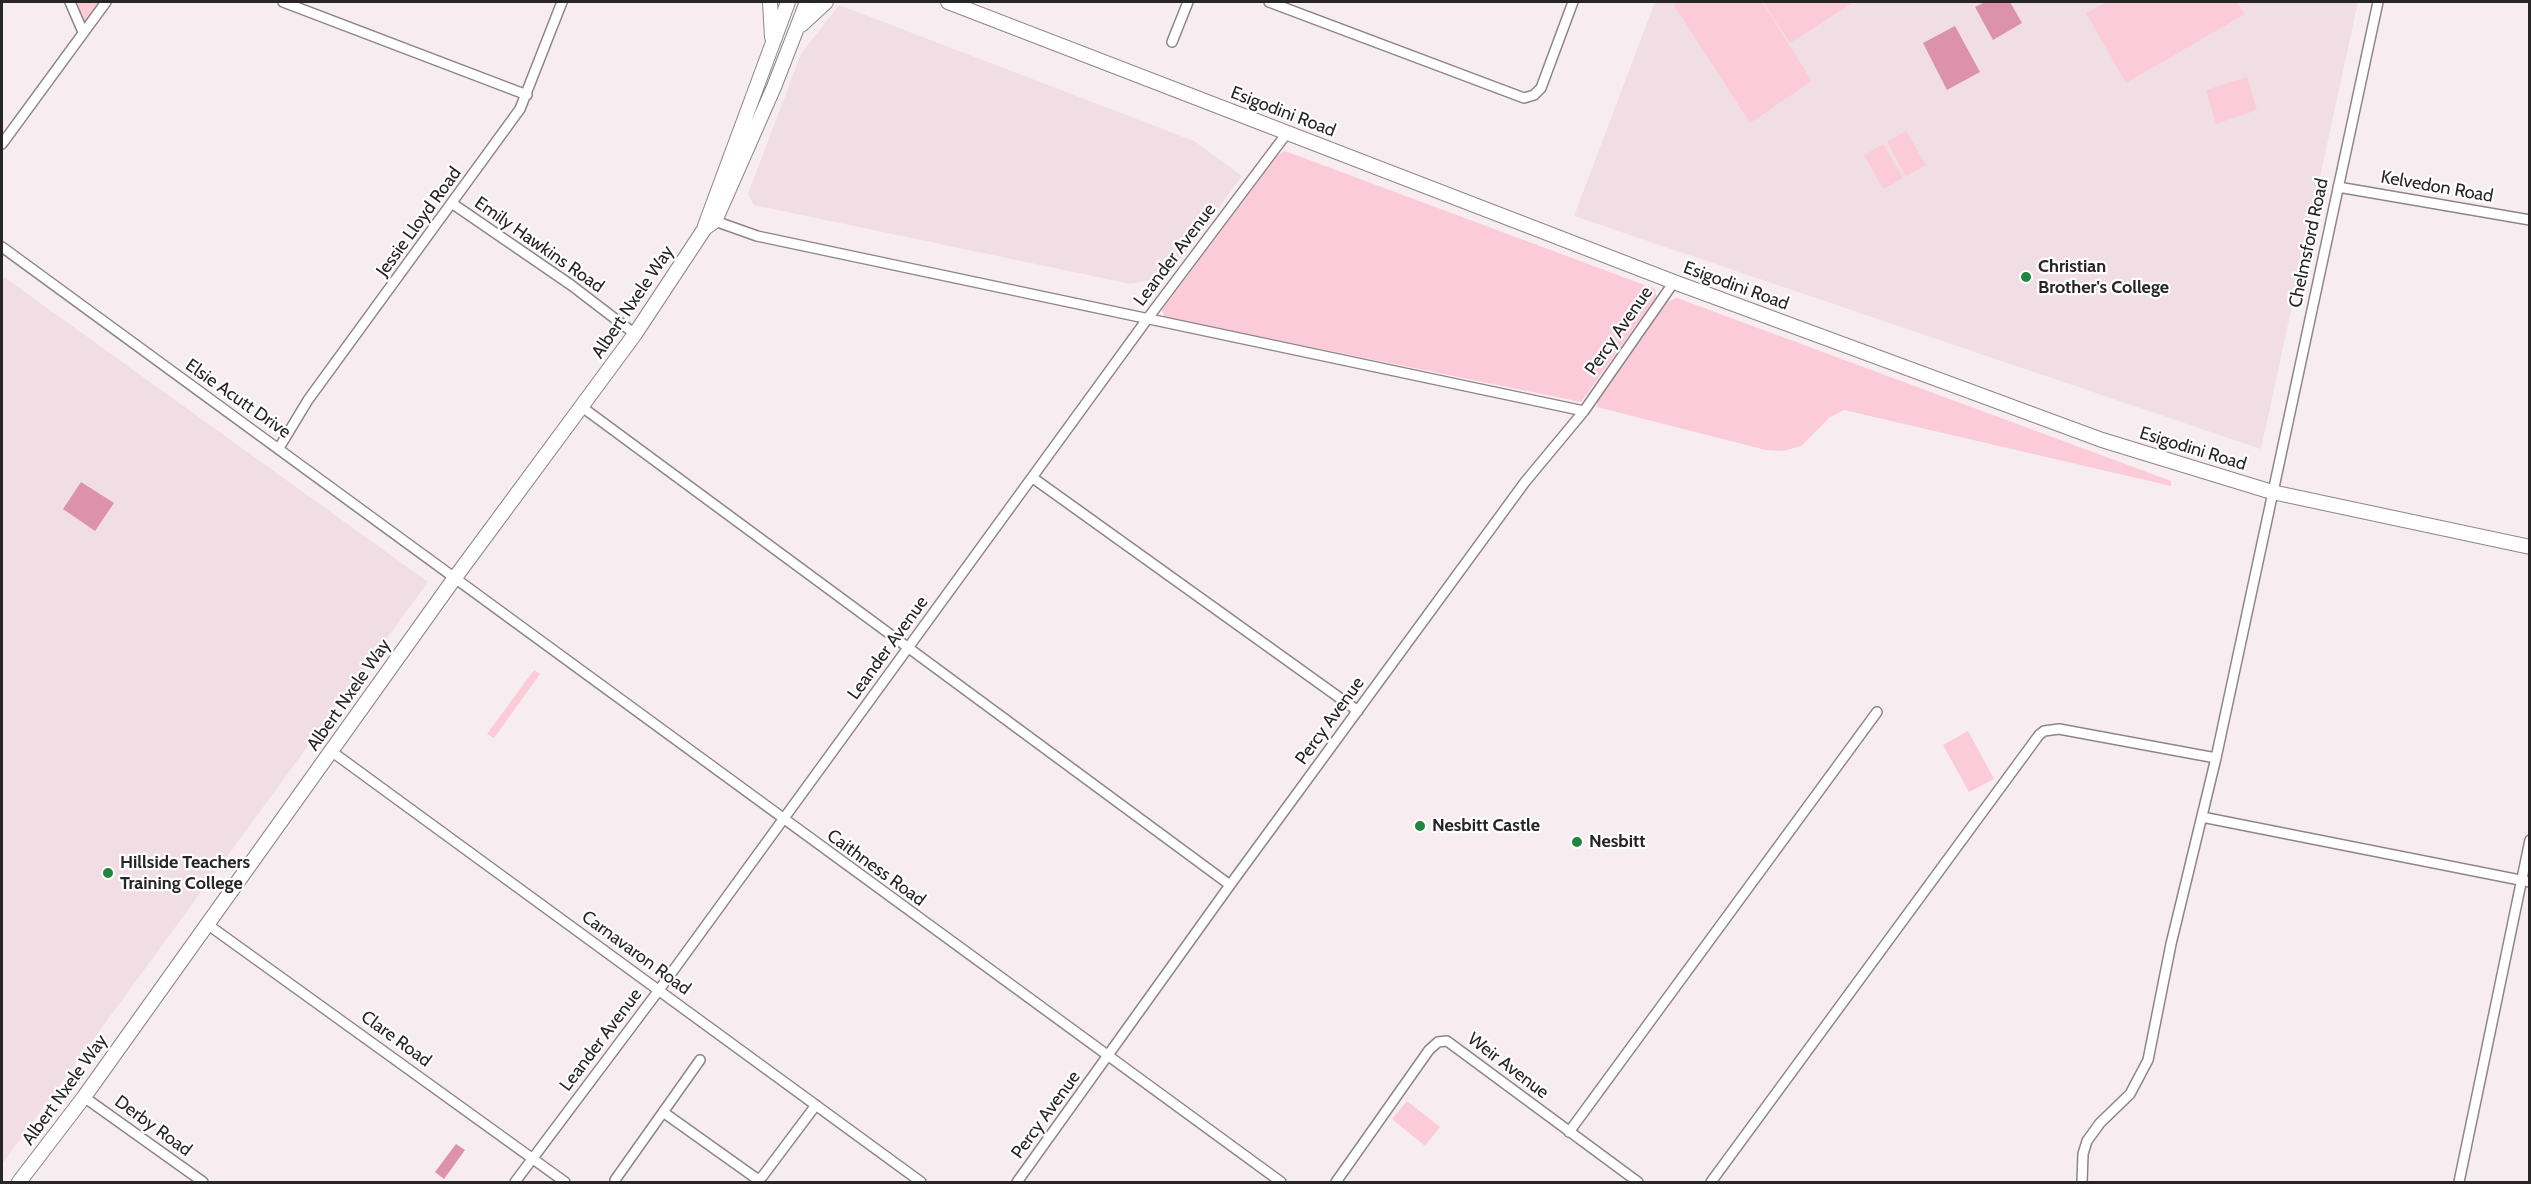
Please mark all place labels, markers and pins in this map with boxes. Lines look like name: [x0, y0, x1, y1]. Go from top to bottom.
place label: Christian Brother's College: [2038, 256, 2169, 298]
marker: Christian Brother's College: [2019, 270, 2033, 284]
place label: Nesbitt Castle: [1432, 815, 1540, 837]
marker: Nesbitt Castle: [1413, 819, 1427, 833]
place label: Nesbitt: [1589, 831, 1645, 853]
marker: Nesbitt: [1570, 835, 1584, 849]
place label: Hillside Teachers Training College: [120, 852, 250, 894]
marker: Hillside Teachers Training College: [101, 866, 115, 880]

